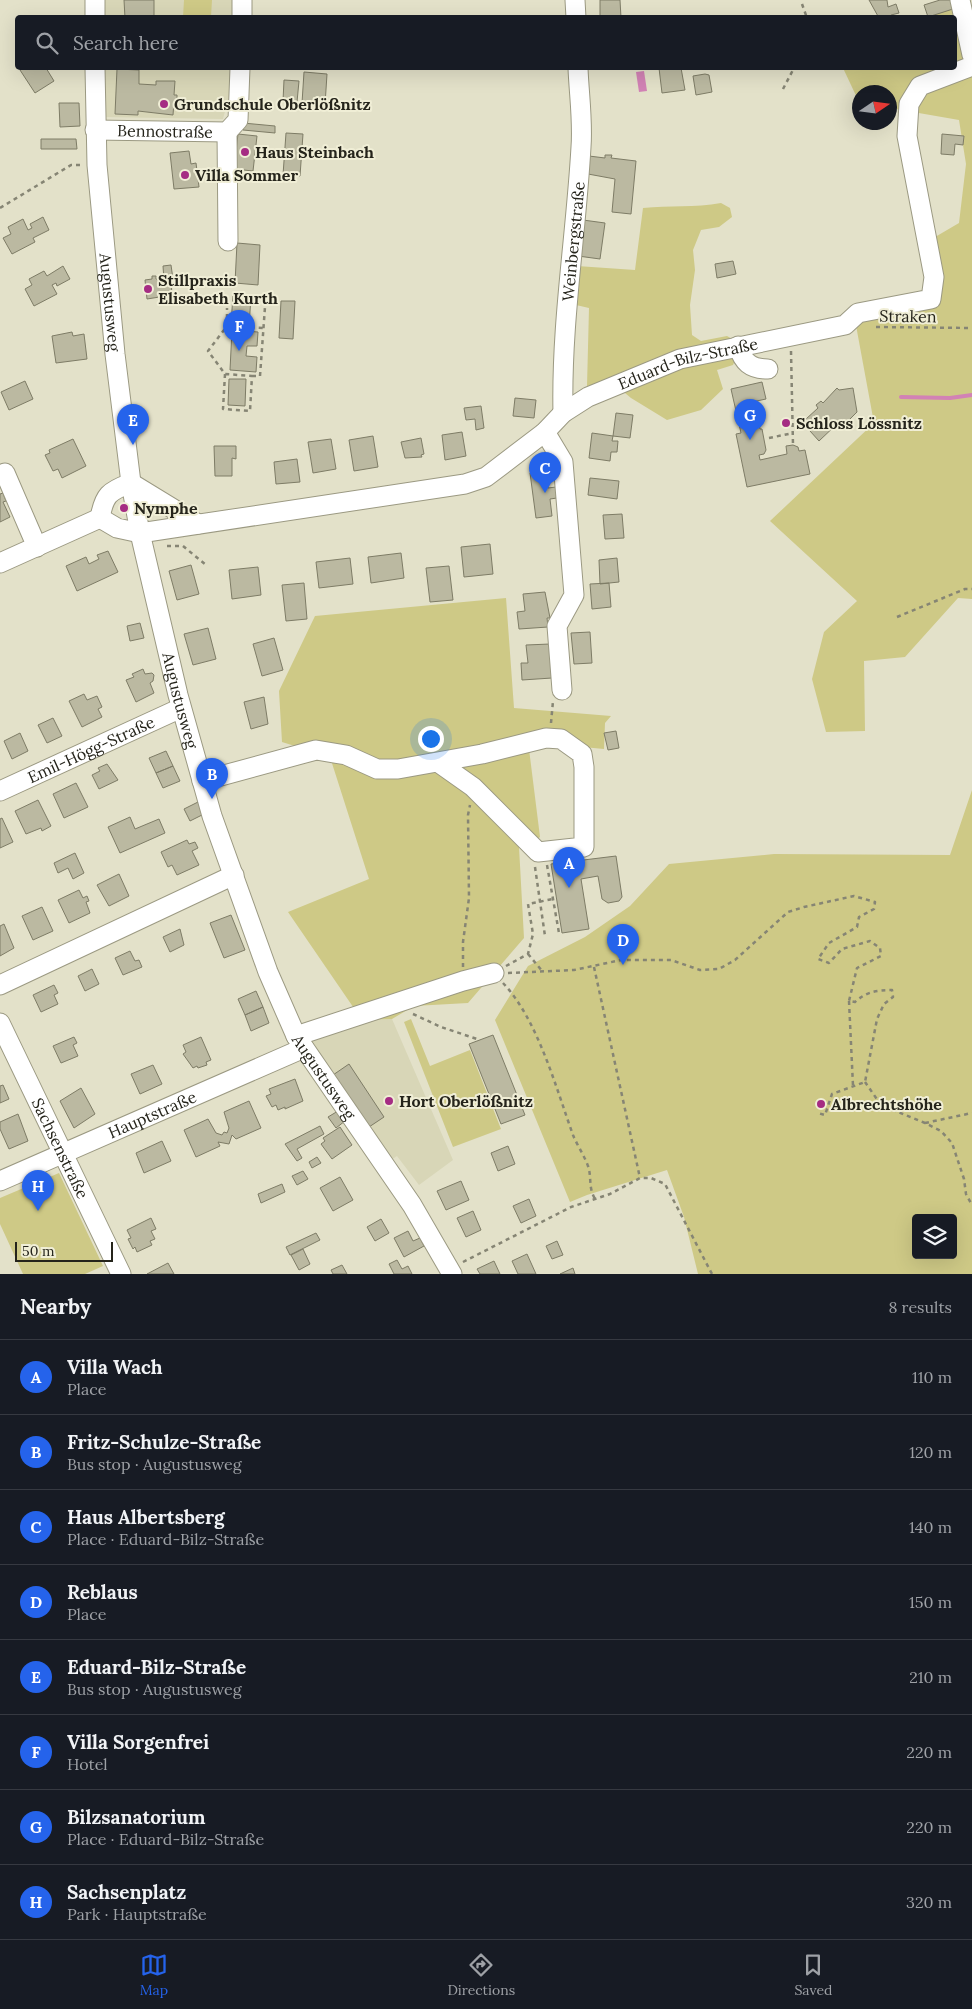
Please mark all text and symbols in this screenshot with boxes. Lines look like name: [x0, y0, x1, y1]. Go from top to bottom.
search box: [15, 15, 957, 70]
icon: search: [33, 29, 61, 57]
text: Search here: [73, 31, 179, 55]
north arrow: [852, 85, 897, 130]
place label: Grundschule Oberlößnitz: [174, 94, 371, 114]
marker: Grundschule Oberlößnitz: [158, 98, 170, 110]
street label: Bennostraße: [117, 120, 213, 142]
place label: Haus Steinbach: [255, 142, 374, 162]
marker: Haus Steinbach: [239, 146, 251, 158]
place label: Villa Sommer: [195, 165, 298, 185]
marker: Villa Sommer: [179, 169, 191, 181]
street label: Weinbergstraße: [558, 180, 589, 302]
street label: Augustusweg: [95, 251, 125, 354]
place label: Stillpraxis Elisabeth Kurth: [158, 270, 278, 308]
marker: Stillpraxis Elisabeth Kurth: [142, 283, 154, 295]
street label: Straken: [879, 306, 937, 327]
pin: F: [223, 310, 255, 351]
street label: Eduard-Bilz-Straße: [615, 333, 760, 394]
pin: G: [734, 399, 766, 440]
pin: E: [117, 404, 149, 445]
place label: Schloss Lössnitz: [796, 413, 922, 433]
marker: Schloss Lössnitz: [780, 417, 792, 429]
pin: C: [529, 452, 561, 493]
place label: Nymphe: [134, 498, 198, 518]
marker: Nymphe: [118, 502, 130, 514]
street label: Augustusweg: [158, 649, 203, 752]
street label: Emil-Högg-Straße: [24, 711, 158, 787]
your location: [418, 726, 444, 752]
pin: B: [196, 758, 228, 799]
pin: A: [553, 847, 585, 888]
pin: D: [607, 924, 639, 965]
street label: Augustusweg: [287, 1030, 361, 1124]
street label: Hauptstraße: [105, 1086, 200, 1142]
place label: Hort Oberlößnitz: [399, 1091, 533, 1111]
place label: Albrechtshöhe: [831, 1094, 942, 1114]
street label: Sachsenstraße: [28, 1095, 93, 1202]
marker: Hort Oberlößnitz: [383, 1095, 395, 1107]
marker: Albrechtshöhe: [815, 1098, 827, 1110]
pin: H: [22, 1170, 54, 1211]
map controls: [912, 1214, 957, 1259]
button: layers: [912, 1214, 957, 1259]
scale bar: [15, 1239, 112, 1262]
text: 50 m: [22, 1242, 55, 1260]
text: Nearby: [20, 1293, 91, 1320]
text: 8 results: [888, 1297, 952, 1317]
text: Villa Wach: [67, 1355, 163, 1379]
text: A: [31, 1367, 41, 1387]
text: 110 m: [912, 1367, 952, 1387]
text: Place: [67, 1379, 106, 1399]
text: Fritz-Schulze-Straße: [67, 1430, 261, 1454]
text: B: [31, 1442, 41, 1462]
text: 120 m: [909, 1442, 952, 1462]
text: Bus stop · Augustusweg: [67, 1454, 242, 1474]
text: Haus Albertsberg: [67, 1505, 225, 1529]
text: C: [30, 1517, 42, 1537]
text: 140 m: [909, 1517, 952, 1537]
text: Place · Eduard-Bilz-Straße: [67, 1529, 264, 1549]
text: Reblaus: [67, 1580, 138, 1604]
text: D: [30, 1592, 42, 1612]
text: 150 m: [909, 1592, 952, 1612]
text: Place: [67, 1604, 106, 1624]
text: Eduard-Bilz-Straße: [67, 1655, 246, 1679]
text: E: [31, 1667, 41, 1687]
text: 210 m: [909, 1667, 952, 1687]
text: Bus stop · Augustusweg: [67, 1679, 242, 1699]
text: Villa Sorgenfrei: [67, 1730, 209, 1754]
text: F: [31, 1742, 41, 1762]
text: 220 m: [906, 1742, 952, 1762]
text: Hotel: [67, 1754, 108, 1774]
text: Bilzsanatorium: [67, 1805, 206, 1829]
text: G: [30, 1817, 42, 1837]
text: 220 m: [906, 1817, 952, 1837]
text: Place · Eduard-Bilz-Straße: [67, 1829, 264, 1849]
text: Sachsenplatz: [67, 1880, 186, 1904]
text: H: [30, 1892, 42, 1912]
text: 320 m: [906, 1892, 952, 1912]
text: Park · Hauptstraße: [67, 1904, 207, 1924]
tab: Map: [140, 1951, 168, 1999]
tab: Directions: [447, 1951, 515, 1999]
tab: Saved: [794, 1951, 832, 1999]

